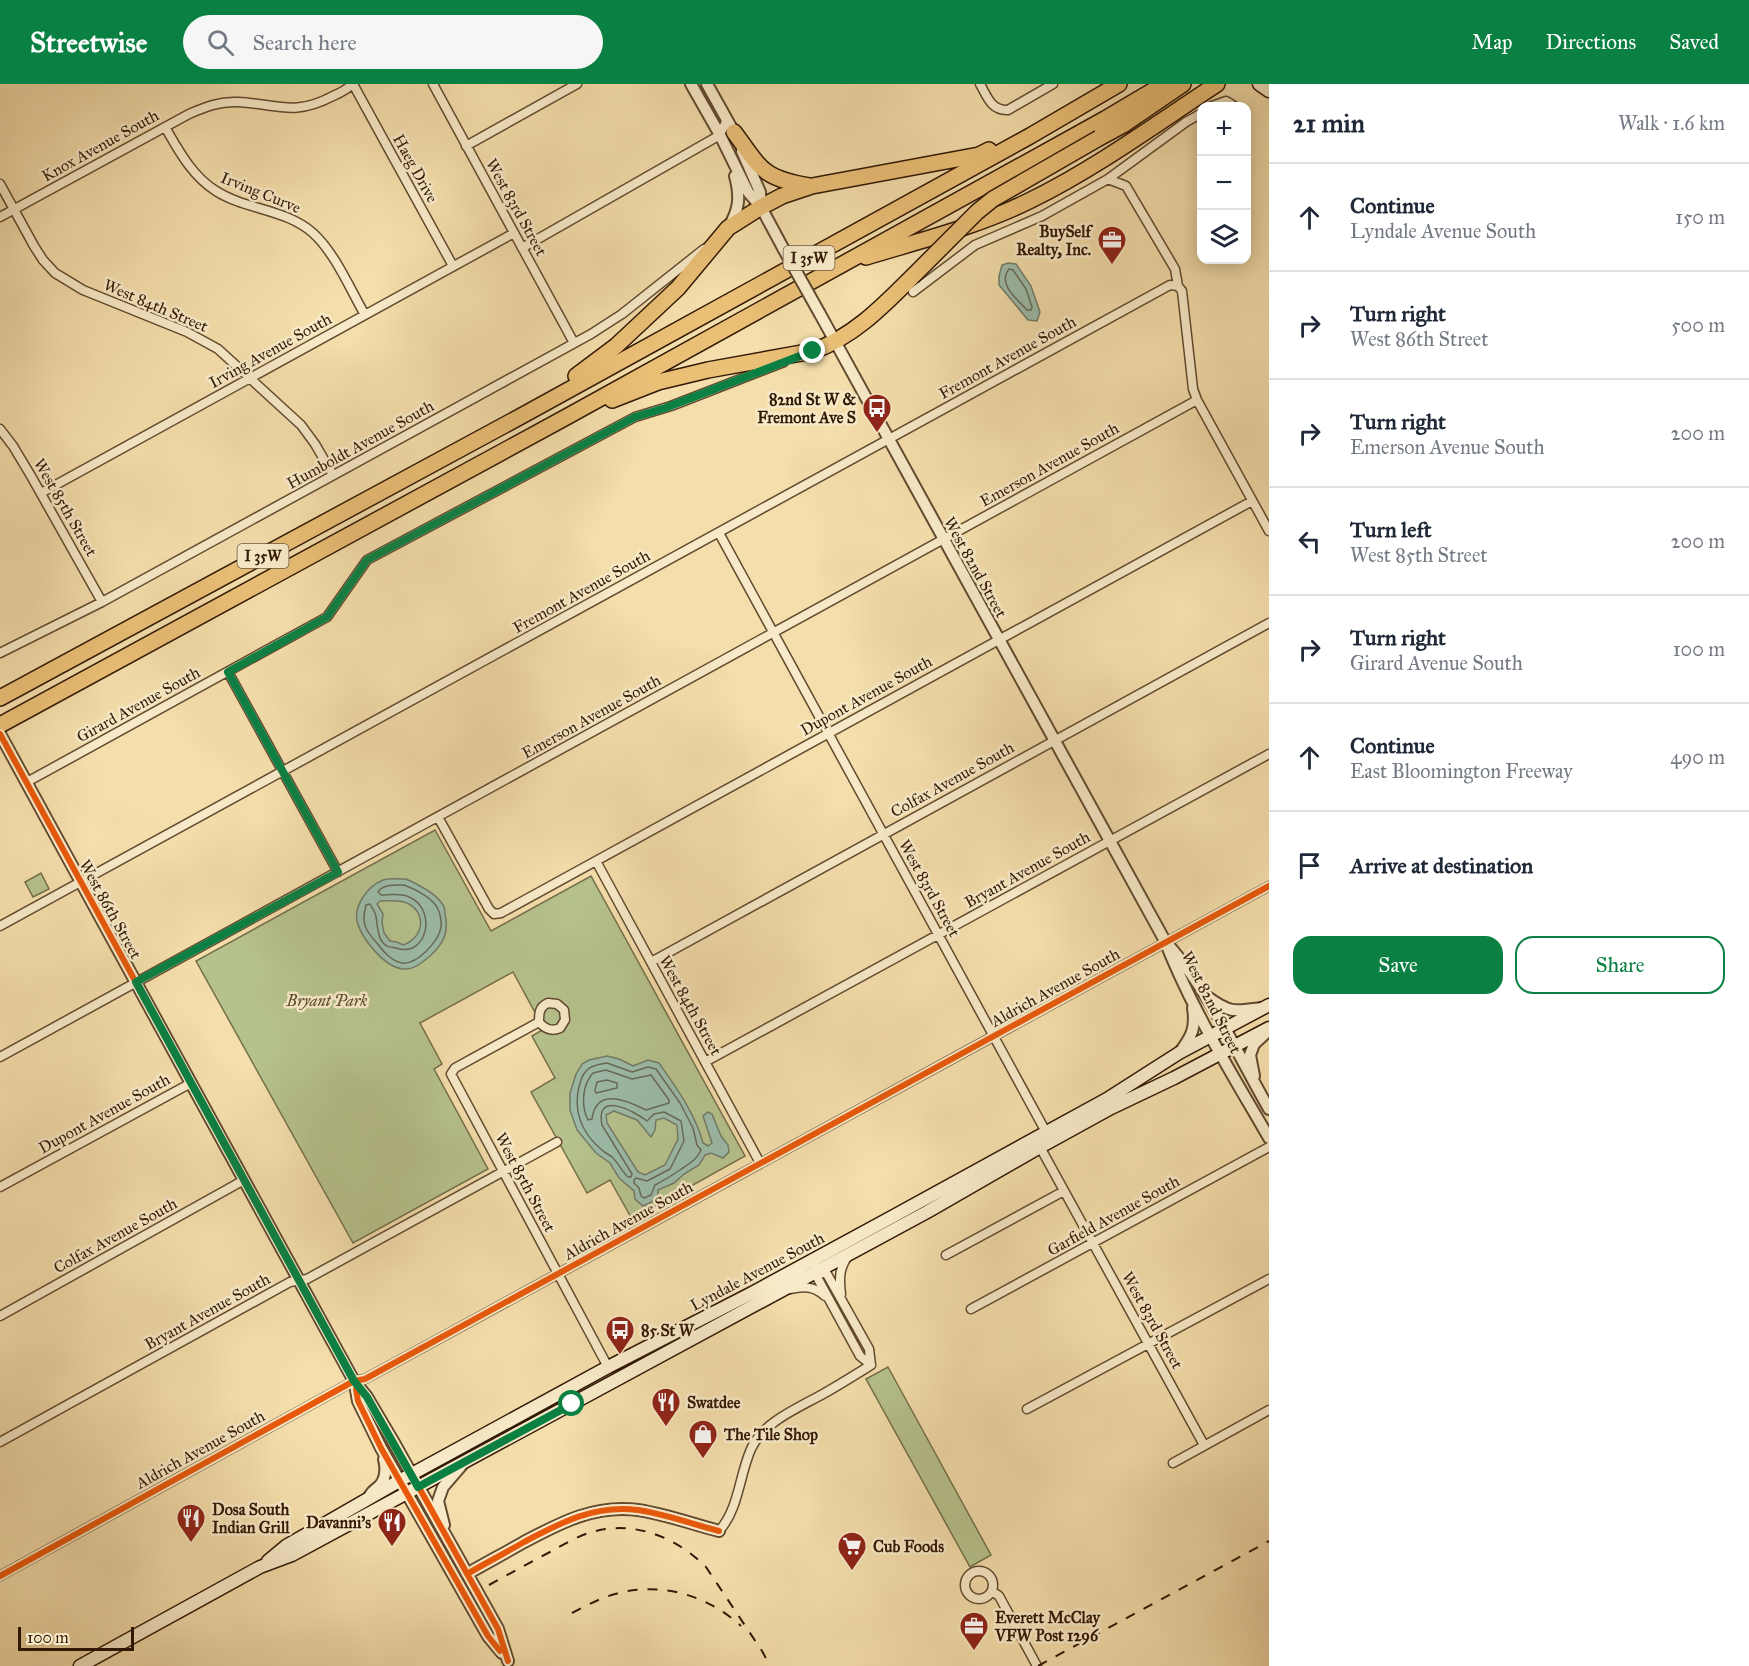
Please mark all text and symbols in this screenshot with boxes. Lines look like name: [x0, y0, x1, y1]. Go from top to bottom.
search box: [183, 15, 603, 69]
text: Streetwise: [30, 25, 147, 60]
icon: search: [204, 26, 237, 59]
text: Search here: [252, 29, 357, 56]
text: Map: [1472, 29, 1513, 55]
text: Directions: [1546, 29, 1636, 55]
text: Saved: [1669, 29, 1719, 55]
map controls: [1197, 102, 1251, 264]
button: +: [1197, 102, 1251, 156]
street label: Knox Avenue South: [39, 105, 162, 185]
text: 21 min: [1293, 107, 1365, 139]
text: Walk · 1.6 km: [1618, 111, 1725, 135]
street label: Haeg Drive: [388, 131, 442, 206]
street label: West 83rd Street: [482, 155, 551, 259]
button: −: [1197, 156, 1251, 210]
street label: Irving Curve: [218, 168, 304, 218]
text: Continue: [1350, 192, 1435, 219]
icon: ahead: [1293, 201, 1326, 234]
text: 150 m: [1675, 205, 1725, 229]
button: layers: [1197, 210, 1251, 264]
text: Lyndale Avenue South: [1350, 219, 1536, 243]
place label: BuySelf Realty, Inc.: [1016, 222, 1094, 260]
office icon: BuySelf Realty, Inc.: [1096, 224, 1128, 266]
road number: I 35W: [784, 246, 834, 270]
street label: West 84th Street: [101, 275, 211, 336]
text: Turn right: [1350, 300, 1446, 327]
street label: Irving Avenue South: [206, 309, 335, 393]
icon: right: [1293, 309, 1326, 342]
street label: Fremont Avenue South: [935, 312, 1079, 403]
text: 500 m: [1671, 313, 1725, 337]
text: West 86th Street: [1350, 327, 1488, 351]
route end: [799, 337, 825, 363]
place label: 82nd St W & Fremont Ave S: [757, 390, 856, 427]
bus stop icon: 82nd St W & Fremont Ave S: [861, 392, 893, 434]
street label: Humboldt Avenue South: [284, 396, 437, 493]
text: Turn right: [1350, 408, 1446, 435]
icon: right: [1293, 417, 1326, 450]
street label: Emerson Avenue South: [977, 418, 1122, 510]
text: 200 m: [1671, 421, 1725, 445]
text: Emerson Avenue South: [1350, 435, 1545, 459]
street label: West 85th Street: [30, 455, 101, 560]
street label: West 82nd Street: [940, 513, 1011, 621]
text: Turn left: [1350, 516, 1432, 543]
icon: left: [1293, 525, 1326, 558]
text: 200 m: [1671, 529, 1725, 553]
text: West 85th Street: [1350, 543, 1487, 567]
road number: I 35W: [238, 544, 288, 568]
street label: Fremont Avenue South: [509, 546, 653, 637]
text: Turn right: [1350, 624, 1446, 651]
icon: right: [1293, 633, 1326, 666]
text: 100 m: [1673, 637, 1725, 661]
street label: Dupont Avenue South: [797, 651, 935, 739]
text: Girard Avenue South: [1350, 651, 1523, 675]
street label: Girard Avenue South: [73, 663, 203, 746]
street label: Emerson Avenue South: [519, 670, 664, 762]
text: Continue: [1350, 732, 1435, 759]
street label: Colfax Avenue South: [887, 738, 1017, 821]
icon: ahead: [1293, 741, 1326, 774]
text: 490 m: [1670, 745, 1725, 769]
text: East Bloomington Freeway: [1350, 759, 1573, 783]
street label: Bryant Avenue South: [961, 827, 1093, 912]
street label: West 83rd Street: [895, 836, 964, 940]
icon: arrive: [1293, 849, 1326, 882]
text: Arrive at destination: [1350, 852, 1533, 879]
street label: West 86th Street: [75, 856, 146, 963]
button: Save: [1293, 936, 1503, 994]
button: Share: [1515, 936, 1725, 994]
street label: Aldrich Avenue South: [987, 944, 1123, 1031]
street label: West 82nd Street: [1178, 948, 1246, 1057]
street label: West 84th Street: [655, 952, 726, 1059]
park label: Bryant Park: [286, 991, 367, 1010]
street label: Dupont Avenue South: [35, 1069, 173, 1157]
street label: West 85th Street: [491, 1129, 560, 1235]
street label: Garfield Avenue South: [1044, 1171, 1183, 1260]
street label: Aldrich Avenue South: [560, 1177, 696, 1264]
street label: Colfax Avenue South: [50, 1194, 180, 1277]
street label: Lyndale Avenue South: [687, 1228, 828, 1315]
street label: West 83rd Street: [1118, 1268, 1187, 1372]
street label: Bryant Avenue South: [141, 1269, 273, 1354]
bus stop icon: 85 St W: [604, 1314, 636, 1356]
place label: 85 St W: [641, 1321, 695, 1340]
restaurant icon: Swatdee: [650, 1386, 682, 1428]
route start: [558, 1390, 584, 1416]
place label: Swatdee: [687, 1393, 741, 1412]
street label: Aldrich Avenue South: [132, 1406, 268, 1493]
shop icon: The Tile Shop: [687, 1418, 719, 1460]
place label: The Tile Shop: [723, 1425, 818, 1445]
place label: Dosa South Indian Grill: [212, 1500, 290, 1537]
restaurant icon: Dosa South Indian Grill: [175, 1502, 207, 1544]
restaurant icon: Davanni's: [376, 1506, 408, 1548]
place label: Davanni's: [306, 1513, 371, 1532]
supermarket icon: Cub Foods: [836, 1530, 868, 1572]
place label: Cub Foods: [873, 1537, 944, 1556]
place label: Everett McClay VFW Post 1296: [994, 1608, 1101, 1646]
office icon: Everett McClay VFW Post 1296: [958, 1610, 990, 1652]
scale bar: [18, 1624, 134, 1652]
text: 100 m: [27, 1628, 69, 1647]

